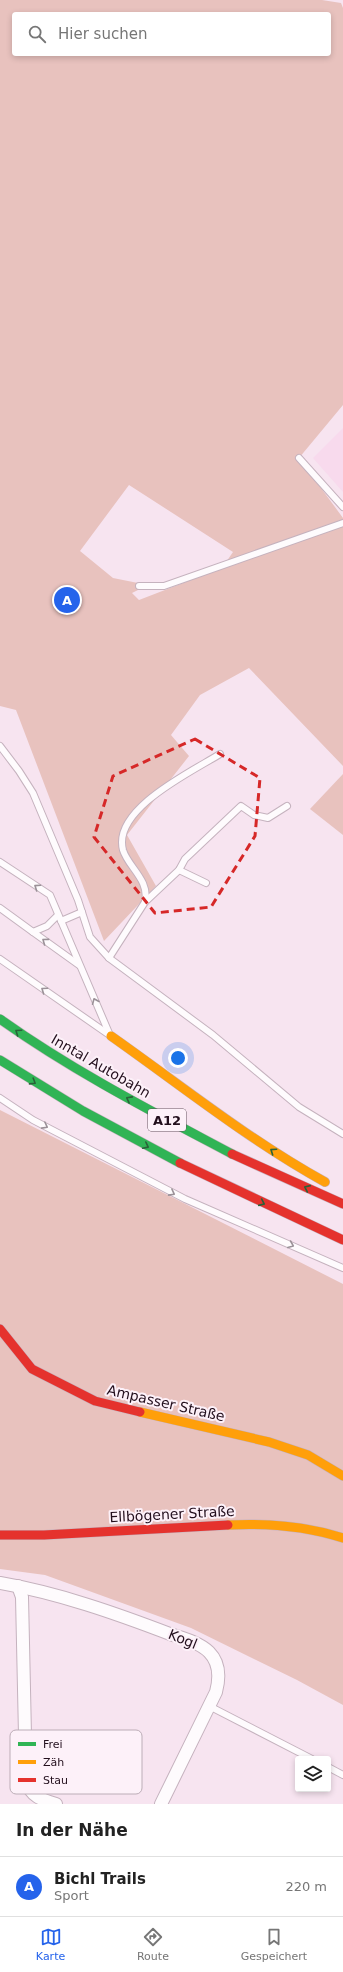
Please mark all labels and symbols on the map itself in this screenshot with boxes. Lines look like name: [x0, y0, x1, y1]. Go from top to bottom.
pin: A: [54, 585, 80, 615]
one-way arrow: [34, 884, 41, 892]
one-way arrow: [43, 939, 50, 946]
one-way arrow: [41, 987, 48, 995]
one-way arrow: [92, 997, 100, 1005]
one-way arrow: [15, 1030, 22, 1037]
street label: Inntal Autobahn: [49, 1031, 153, 1101]
your location: [168, 1048, 188, 1068]
one-way arrow: [29, 1077, 36, 1084]
one-way arrow: [125, 1096, 133, 1104]
road number: A12: [148, 1109, 186, 1131]
one-way arrow: [40, 1121, 48, 1129]
one-way arrow: [142, 1141, 149, 1148]
one-way arrow: [270, 1148, 277, 1156]
one-way arrow: [304, 1185, 312, 1193]
one-way arrow: [168, 1188, 175, 1195]
one-way arrow: [258, 1198, 266, 1206]
one-way arrow: [287, 1240, 295, 1248]
street label: Ampasser Straße: [106, 1382, 226, 1424]
street label: Ellbögener Straße: [109, 1503, 235, 1525]
street label: Kogl: [166, 1626, 200, 1652]
legend: [10, 1730, 142, 1794]
text: Frei: [43, 1738, 63, 1751]
text: Zäh: [43, 1756, 64, 1769]
text: Stau: [43, 1774, 68, 1787]

